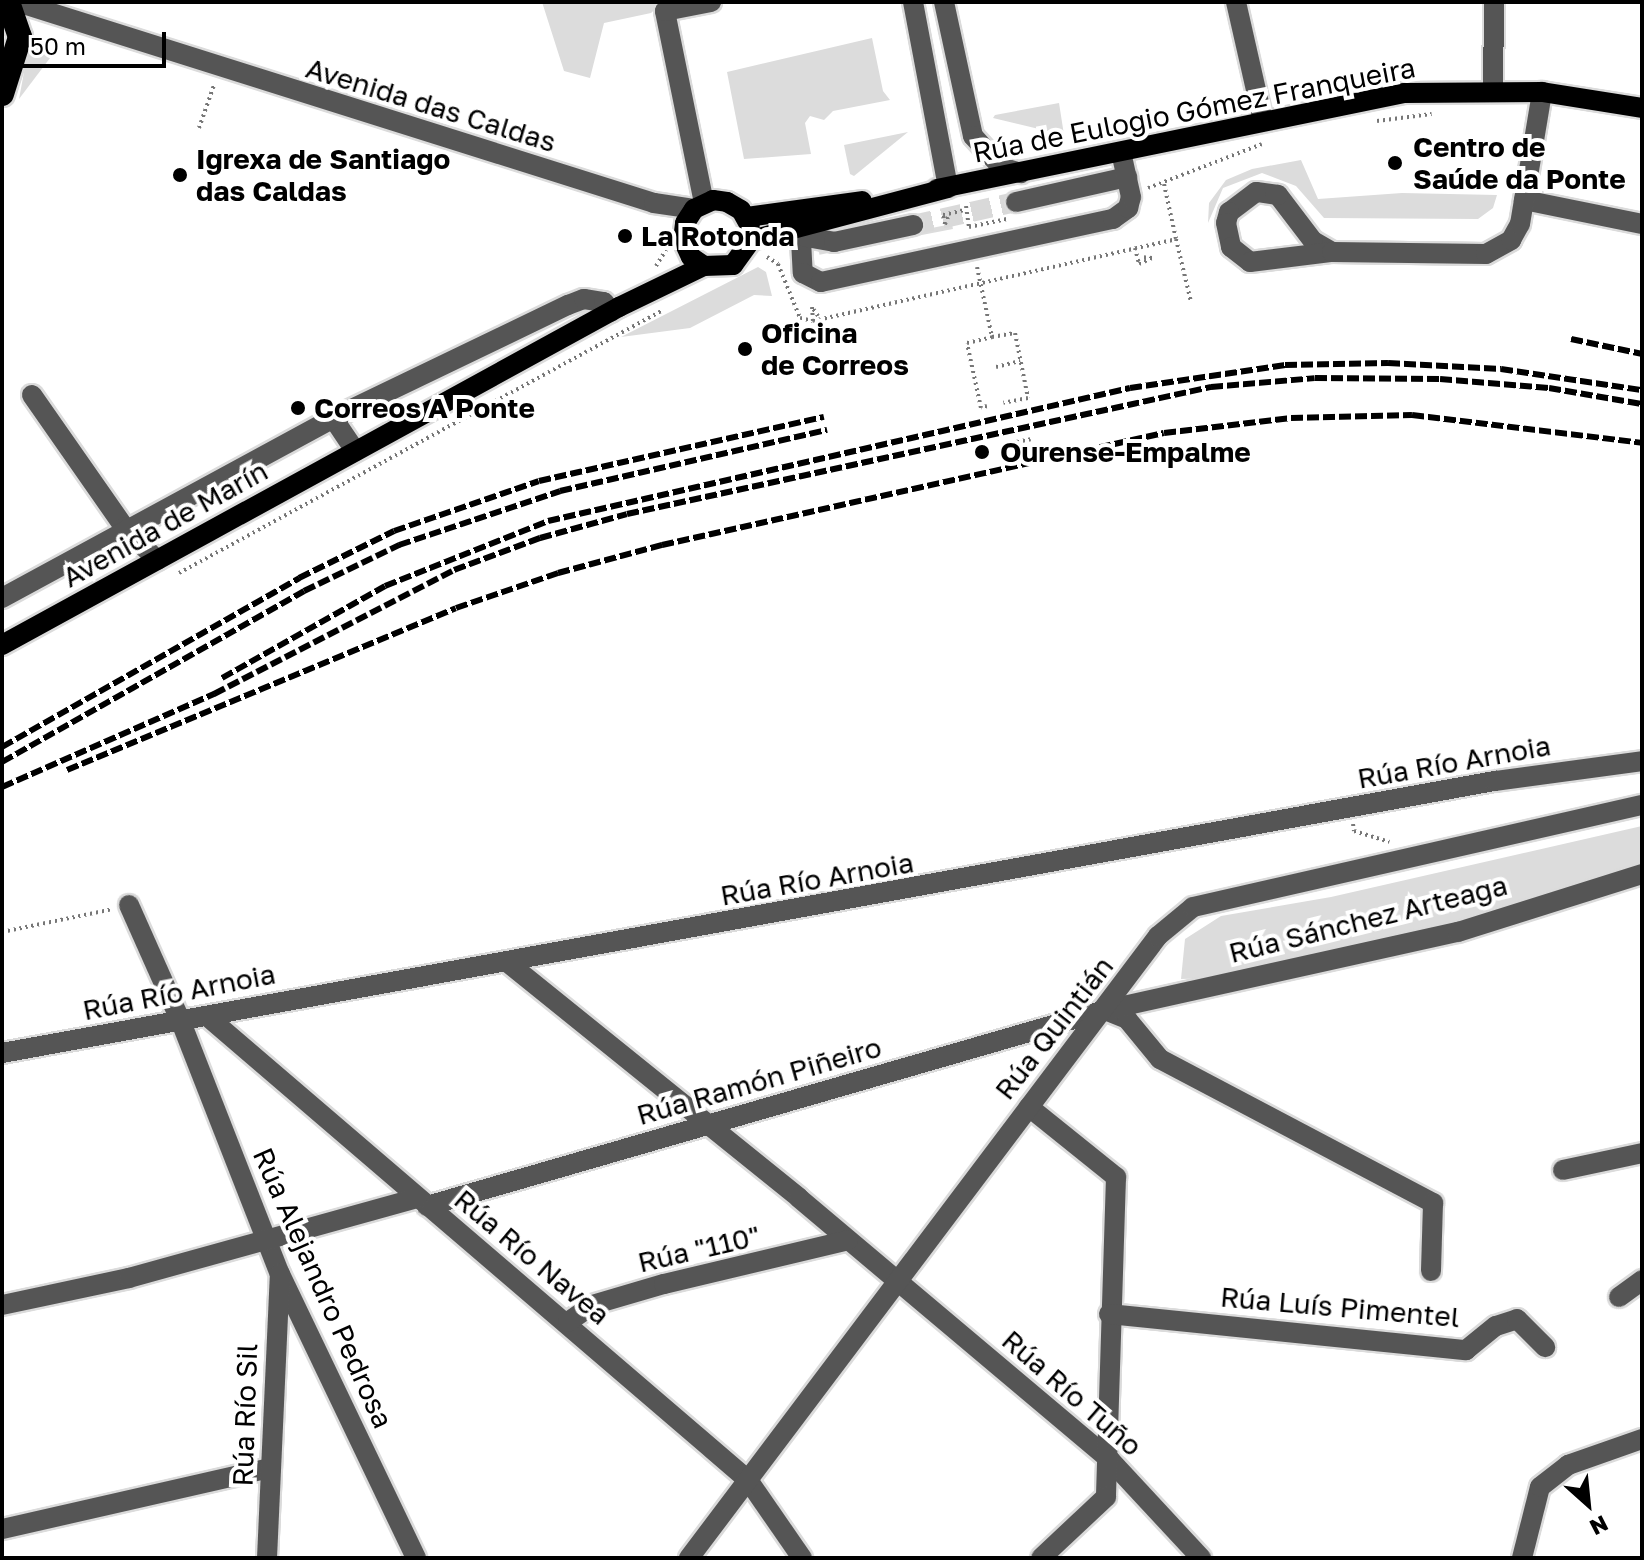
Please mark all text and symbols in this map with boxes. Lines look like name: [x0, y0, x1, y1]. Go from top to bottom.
scale bar: [20, 16, 170, 66]
text: 50 m: [30, 31, 86, 60]
street label: Avenida das Caldas: [302, 51, 560, 159]
street label: Rúa de Eulogio Gómez Franqueira: [970, 51, 1418, 169]
place label: Centro de Saúde da Ponte: [1413, 130, 1626, 196]
place label: Igrexa de Santiago das Caldas: [196, 142, 450, 208]
marker: Centro de Saúde da Ponte: [1384, 152, 1406, 174]
marker: Igrexa de Santiago das Caldas: [171, 166, 189, 184]
place label: La Rotonda: [641, 219, 795, 253]
marker: La Rotonda: [616, 227, 634, 245]
place label: Oficina de Correos: [761, 316, 909, 382]
marker: Oficina de Correos: [736, 340, 754, 358]
place label: Correos A Ponte: [314, 391, 535, 425]
marker: Correos A Ponte: [289, 399, 307, 417]
place label: Ourense-Empalme: [1000, 435, 1251, 469]
marker: Ourense-Empalme: [971, 441, 993, 463]
street label: Avenida de Marín: [57, 454, 273, 594]
street label: Rúa Río Arnoia: [1355, 728, 1553, 796]
street label: Rúa Río Arnoia: [718, 845, 916, 913]
street label: Rúa Sánchez Arteaga: [1225, 868, 1511, 970]
street label: Rúa Quintián: [988, 950, 1120, 1106]
street label: Rúa Río Arnoia: [80, 957, 278, 1027]
street label: Rúa Ramón Piñeiro: [633, 1030, 885, 1132]
street label: Rúa Alejandro Pedrosa: [246, 1143, 400, 1433]
street label: Rúa Río Navea: [448, 1182, 616, 1332]
street label: Rúa "110": [635, 1219, 763, 1279]
street label: Rúa Luís Pimentel: [1219, 1280, 1461, 1334]
street label: Rúa Río Tuño: [995, 1323, 1149, 1463]
street label: Rúa Río Sil: [226, 1343, 264, 1487]
north arrow: [1548, 1464, 1628, 1544]
text: N: [1586, 1510, 1613, 1542]

